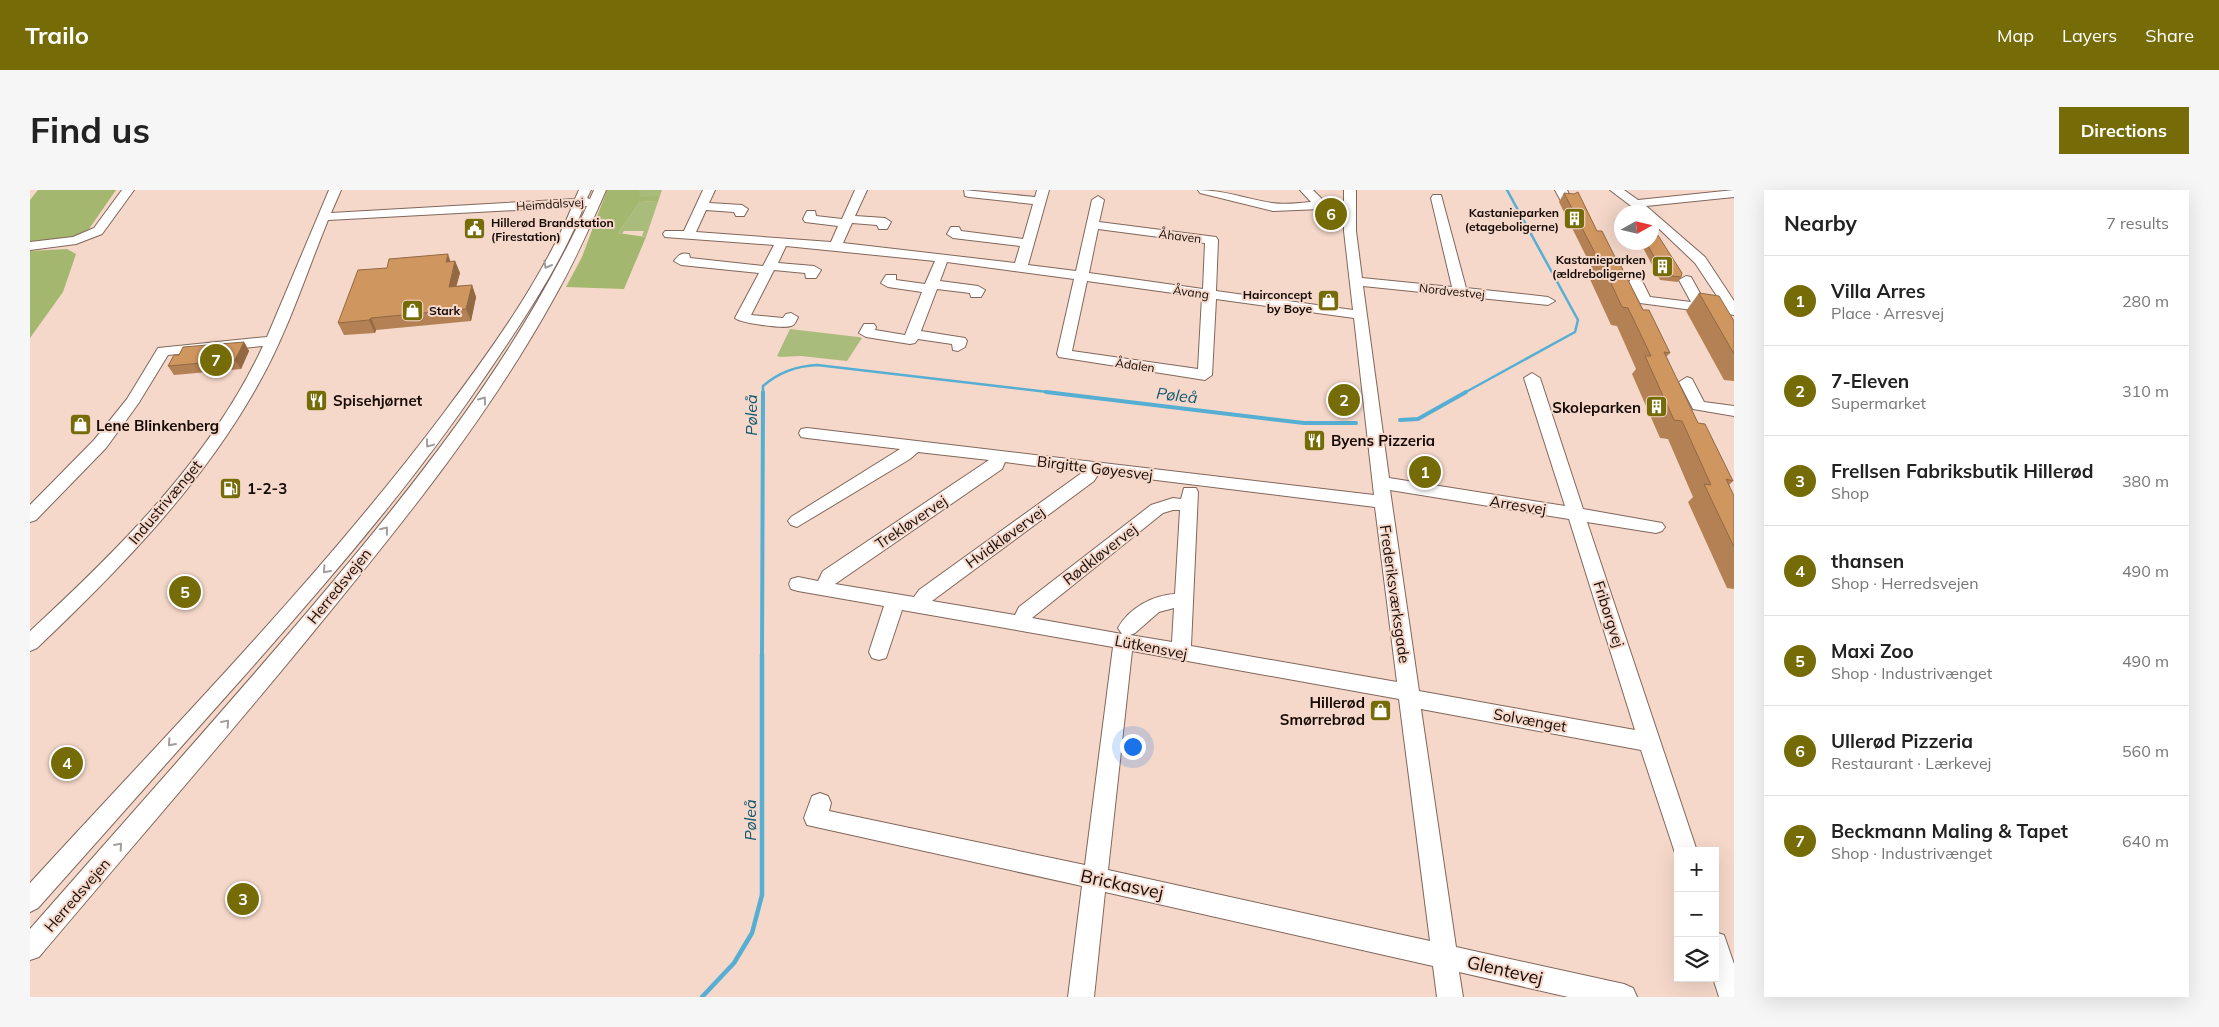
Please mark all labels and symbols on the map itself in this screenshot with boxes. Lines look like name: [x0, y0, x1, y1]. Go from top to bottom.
street label: Heimdalsvej: [516, 194, 585, 214]
pin: 6: [1315, 195, 1347, 233]
place label: Kastanieparken (etageboligerne): [1465, 205, 1559, 234]
north arrow: [1614, 205, 1659, 250]
building icon: Kastanieparken (etageboligerne): [1563, 207, 1587, 231]
place label: Hillerød Brandstation (Firestation): [491, 215, 614, 244]
public building icon: Hillerød Brandstation (Firestation): [463, 217, 487, 241]
street label: Åhaven: [1158, 226, 1202, 246]
place label: Kastanieparken (ældreboligerne): [1552, 252, 1646, 281]
building icon: Kastanieparken (ældreboligerne): [1650, 254, 1674, 278]
one-way arrow: [544, 260, 554, 269]
street label: Nordvestvej: [1418, 280, 1486, 302]
street label: Åvang: [1172, 282, 1210, 302]
place label: Hairconcept by Boye: [1243, 287, 1312, 316]
shop icon: Hairconcept by Boye: [1316, 289, 1340, 313]
shop icon: Stark: [401, 298, 425, 322]
place label: Stark: [429, 303, 460, 318]
pin: 7: [200, 341, 232, 379]
street label: Ådalen: [1114, 355, 1156, 375]
pin: 2: [1328, 381, 1360, 419]
water label: Pøleå: [1155, 383, 1199, 407]
restaurant icon: Spisehjørnet: [305, 388, 329, 412]
place label: Spisehjørnet: [333, 391, 423, 410]
water label: Pøleå: [741, 394, 761, 436]
building icon: Skoleparken: [1645, 395, 1669, 419]
one-way arrow: [477, 396, 486, 406]
place label: Skoleparken: [1552, 398, 1641, 417]
shop icon: Lene Blinkenberg: [68, 413, 92, 437]
place label: Lene Blinkenberg: [96, 416, 219, 435]
restaurant icon: Byens Pizzeria: [1303, 428, 1327, 452]
place label: Byens Pizzeria: [1331, 431, 1435, 450]
one-way arrow: [426, 438, 435, 448]
street label: Birgitte Gøyesvej: [1036, 451, 1154, 485]
pin: 1: [1409, 453, 1441, 491]
street label: Industrivænget: [124, 456, 206, 548]
fuel station icon: 1-2-3: [219, 476, 243, 500]
place label: 1-2-3: [247, 479, 287, 498]
street label: Trekløvervej: [871, 491, 951, 553]
street label: Arresvej: [1488, 491, 1548, 519]
street label: Hvidkløvervej: [962, 502, 1048, 572]
street label: Rødkløvervej: [1059, 519, 1141, 589]
street label: Frederiksværksgade: [1376, 524, 1414, 664]
one-way arrow: [380, 527, 388, 536]
street label: Herredsvejen: [303, 544, 375, 628]
one-way arrow: [323, 564, 332, 573]
pin: 5: [169, 573, 201, 611]
street label: Friborgvej: [1589, 578, 1629, 650]
street label: Lütkensvej: [1113, 631, 1189, 663]
place label: Hillerød Smørrebrød: [1280, 693, 1365, 729]
shop icon: Hillerød Smørrebrød: [1369, 699, 1393, 723]
street label: Solvænget: [1492, 704, 1568, 736]
one-way arrow: [220, 719, 229, 728]
your location: [1120, 734, 1146, 760]
one-way arrow: [168, 738, 177, 747]
pin: 4: [51, 744, 83, 782]
water label: Pøleå: [740, 799, 760, 841]
one-way arrow: [113, 842, 122, 851]
street label: Herredsvejen: [40, 854, 114, 936]
street label: Brickasvej: [1078, 864, 1166, 904]
pin: 3: [227, 880, 259, 918]
street label: Glentevej: [1465, 950, 1545, 990]

